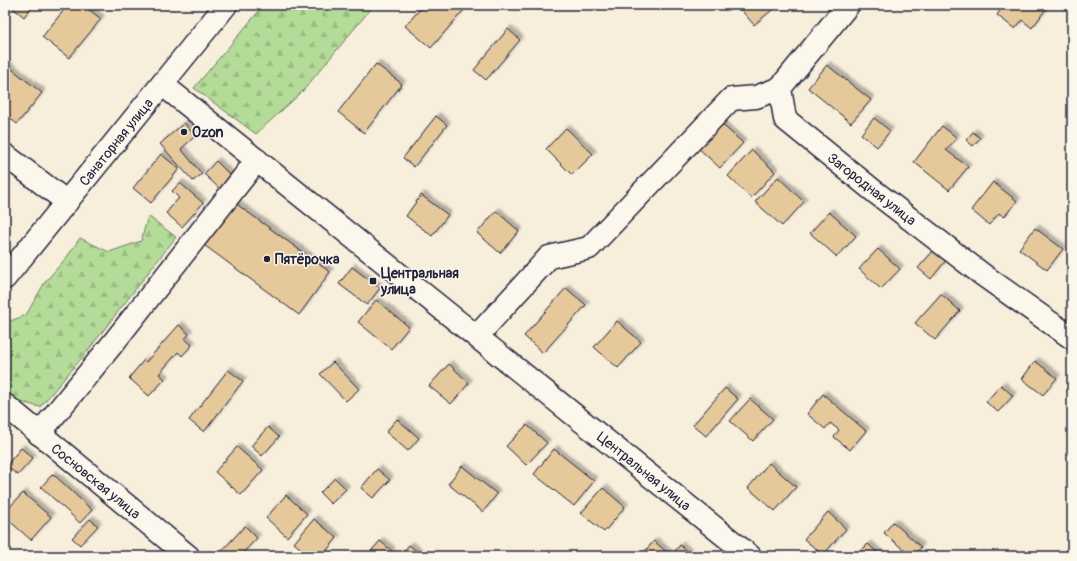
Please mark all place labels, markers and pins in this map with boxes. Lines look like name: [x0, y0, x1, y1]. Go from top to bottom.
place label: Ozon: [192, 124, 224, 141]
marker: Ozon: [179, 127, 189, 137]
place label: Пятёрочка: [275, 251, 340, 268]
marker: Пятёрочка: [262, 254, 272, 264]
place label: Центральная улица: [380, 265, 459, 298]
marker: Центральная улица: [368, 276, 378, 286]

